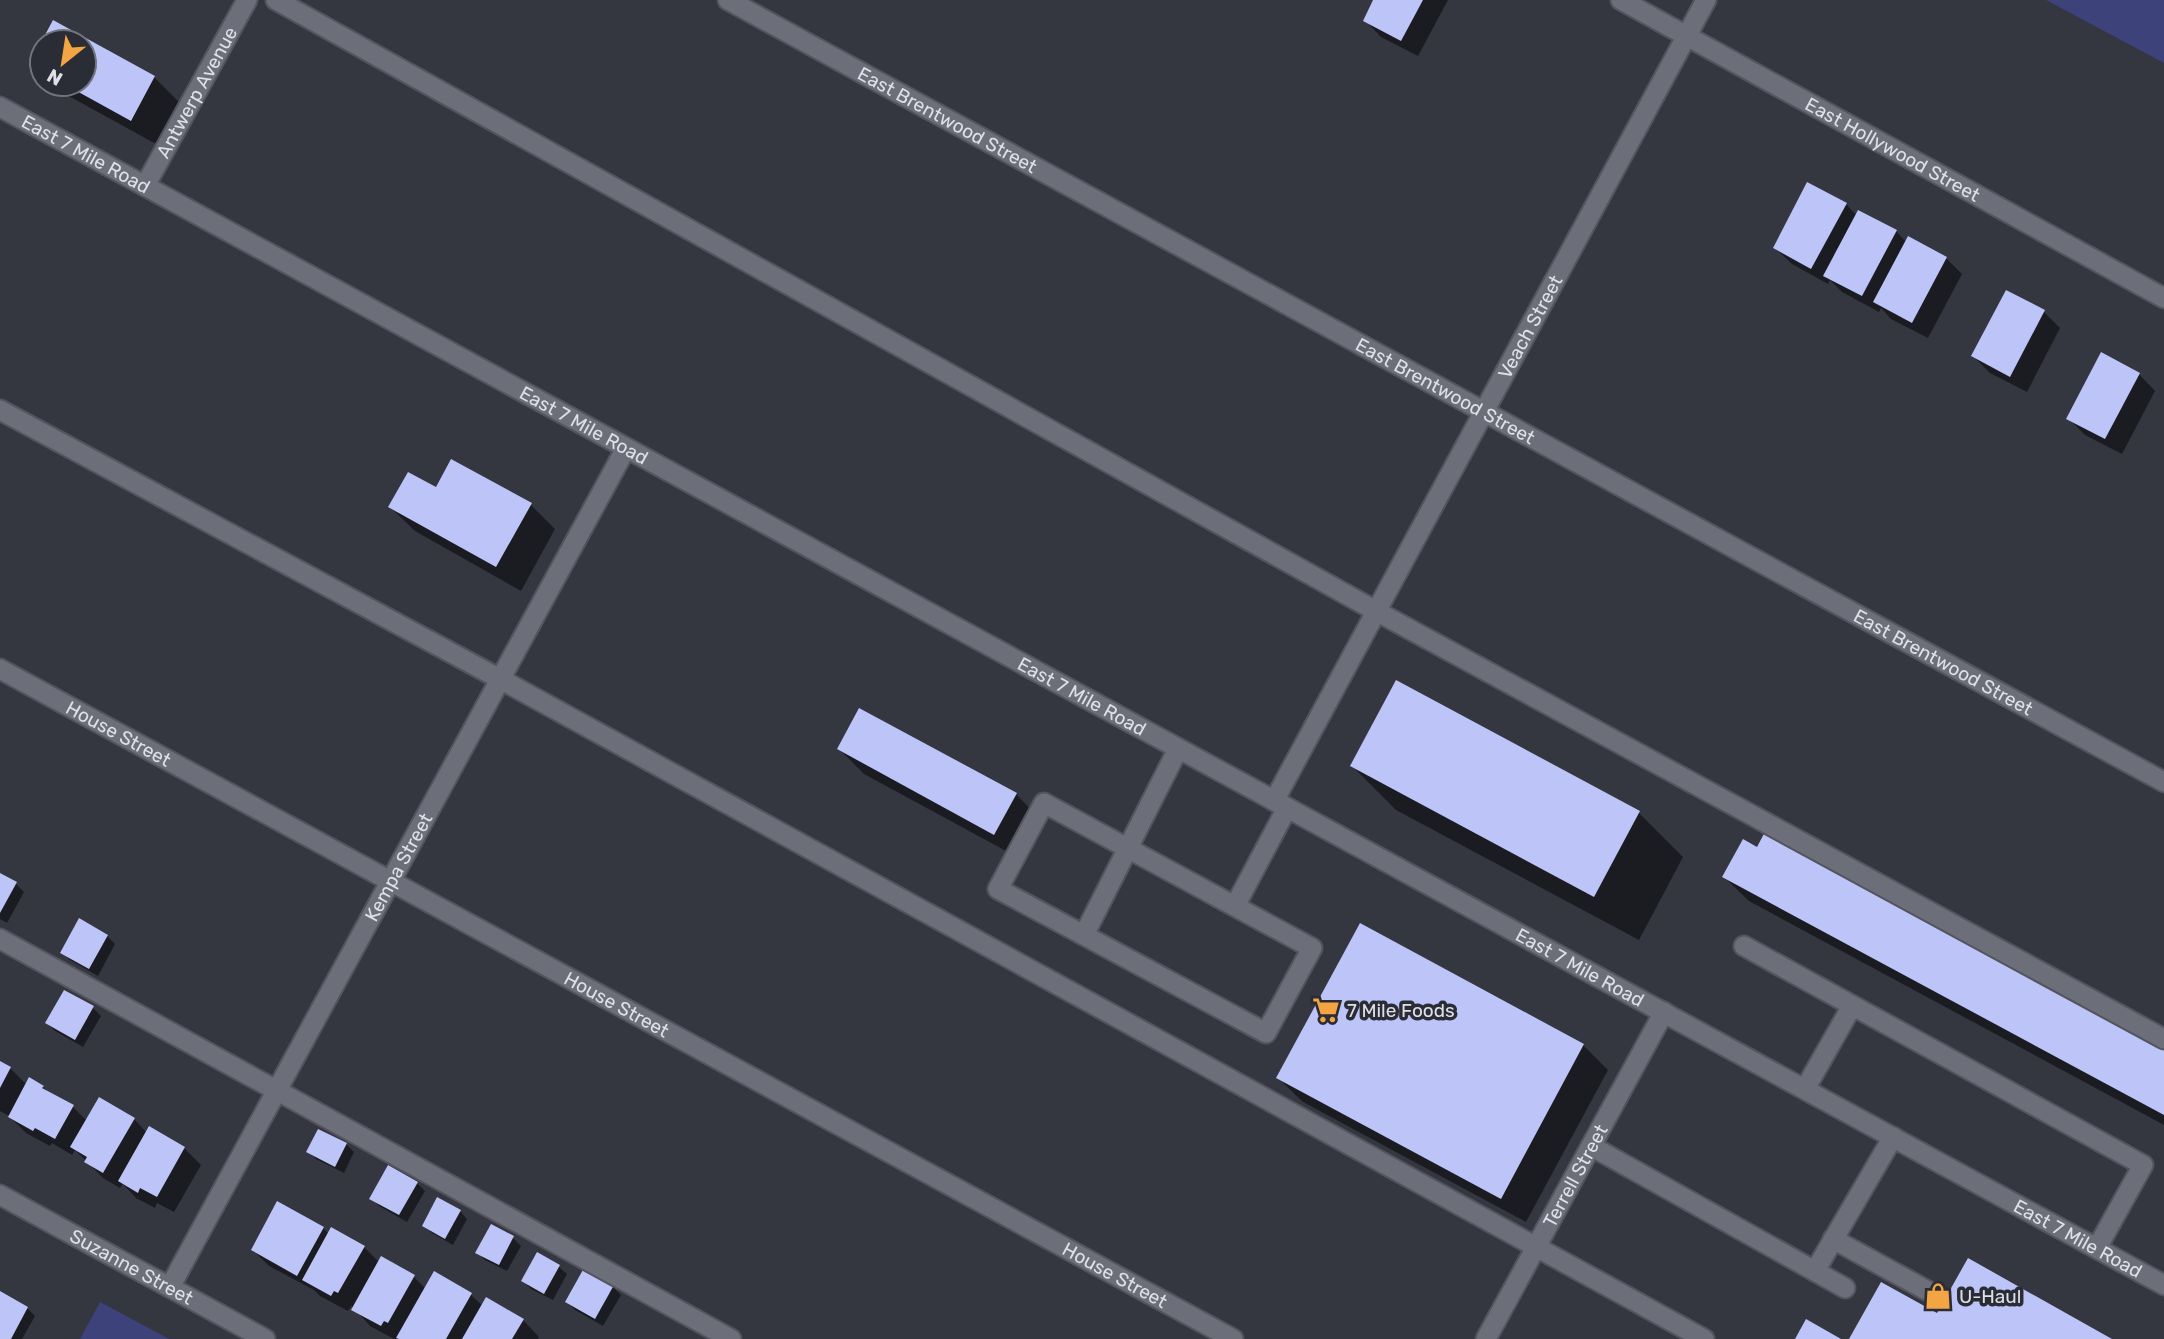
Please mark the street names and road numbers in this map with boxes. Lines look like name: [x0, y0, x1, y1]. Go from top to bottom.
street label: Antwerp Avenue: [151, 22, 242, 162]
street label: East Brentwood Street: [854, 61, 1042, 178]
street label: East Hollywood Street: [1801, 92, 1985, 207]
street label: East 7 Mile Road: [18, 110, 154, 198]
street label: Veach Street: [1493, 270, 1567, 382]
street label: East Brentwood Street: [1352, 333, 1540, 449]
street label: East 7 Mile Road: [516, 381, 652, 469]
street label: East Brentwood Street: [1850, 604, 2038, 720]
street label: East 7 Mile Road: [1014, 652, 1150, 740]
street label: House Street: [62, 696, 176, 772]
street label: Kempa Street: [360, 808, 437, 925]
street label: East 7 Mile Road: [1512, 923, 1648, 1011]
street label: House Street: [560, 966, 674, 1042]
street label: Terrell Street: [1538, 1120, 1612, 1231]
street label: East 7 Mile Road: [2010, 1194, 2146, 1282]
street label: Suzanne Street: [66, 1224, 198, 1310]
street label: House Street: [1059, 1237, 1172, 1313]

